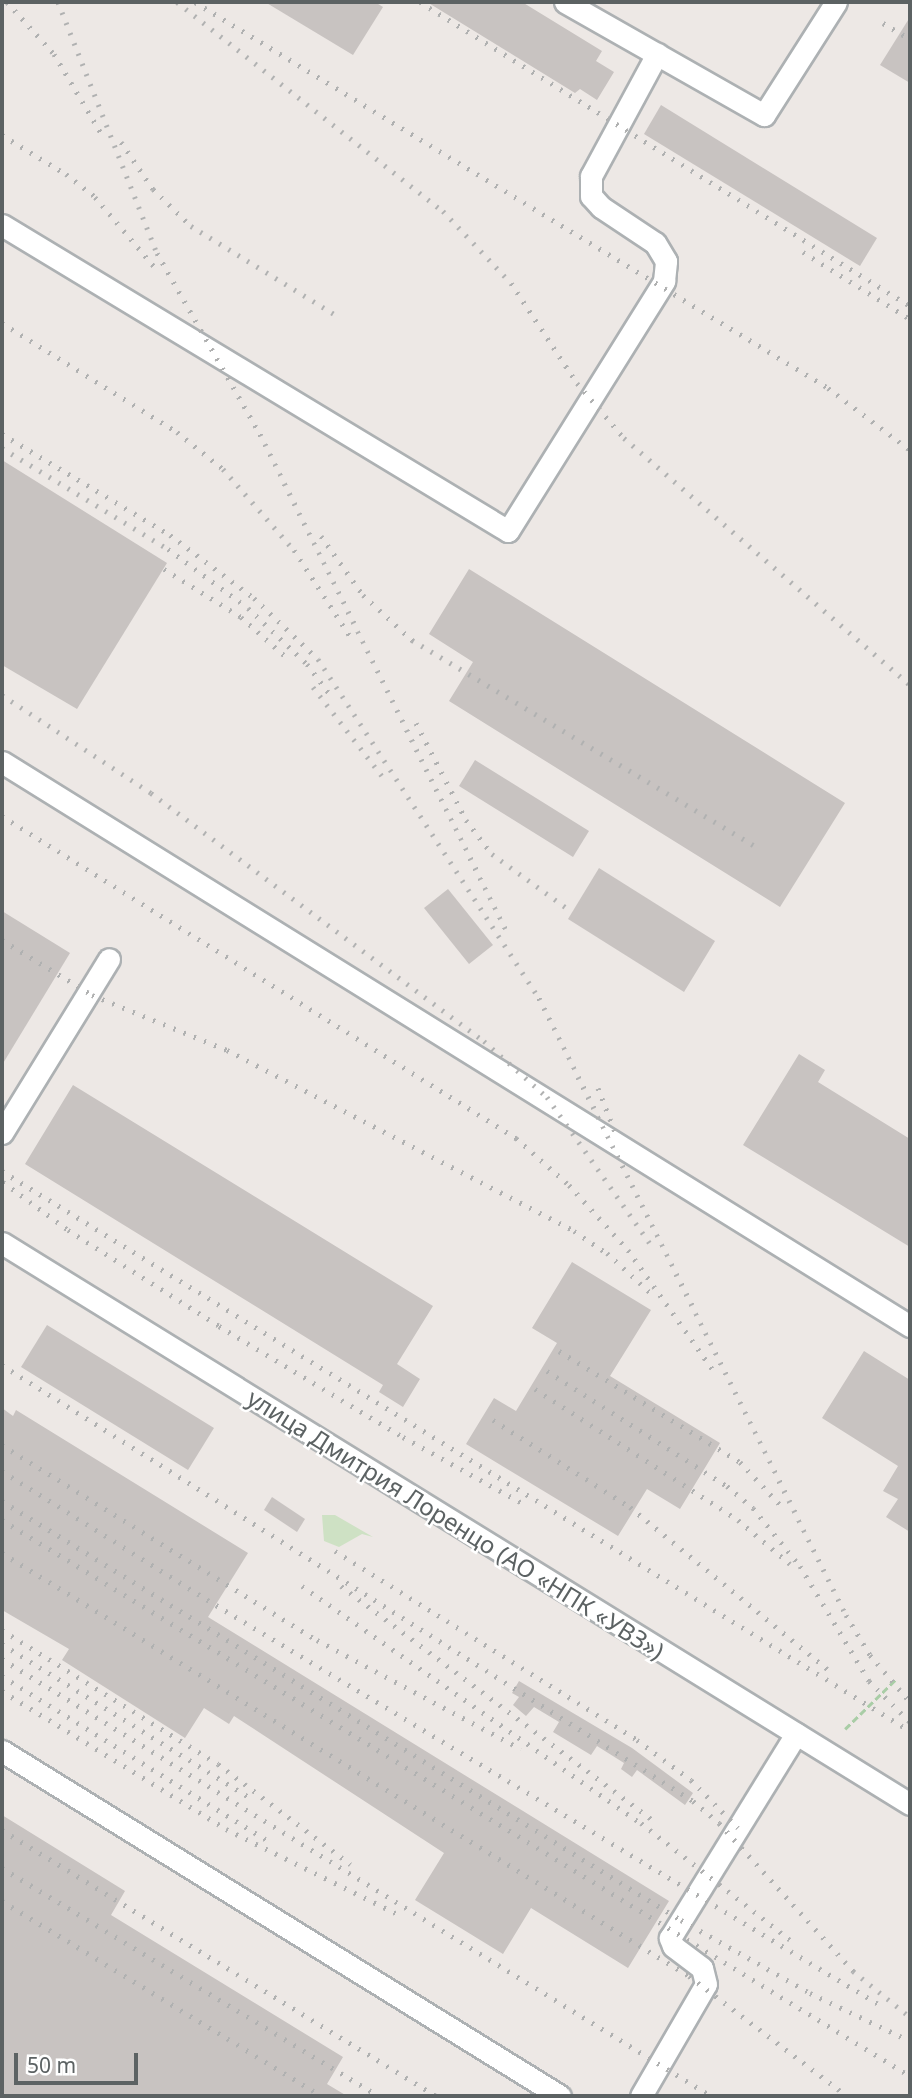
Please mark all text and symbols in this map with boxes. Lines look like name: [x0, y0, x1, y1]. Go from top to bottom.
street label: улица Дмитрия Лоренцо (АО «НПК «УВЗ»): [242, 1383, 670, 1665]
scale bar: [18, 2038, 142, 2082]
text: 50 m: [27, 2051, 76, 2079]

